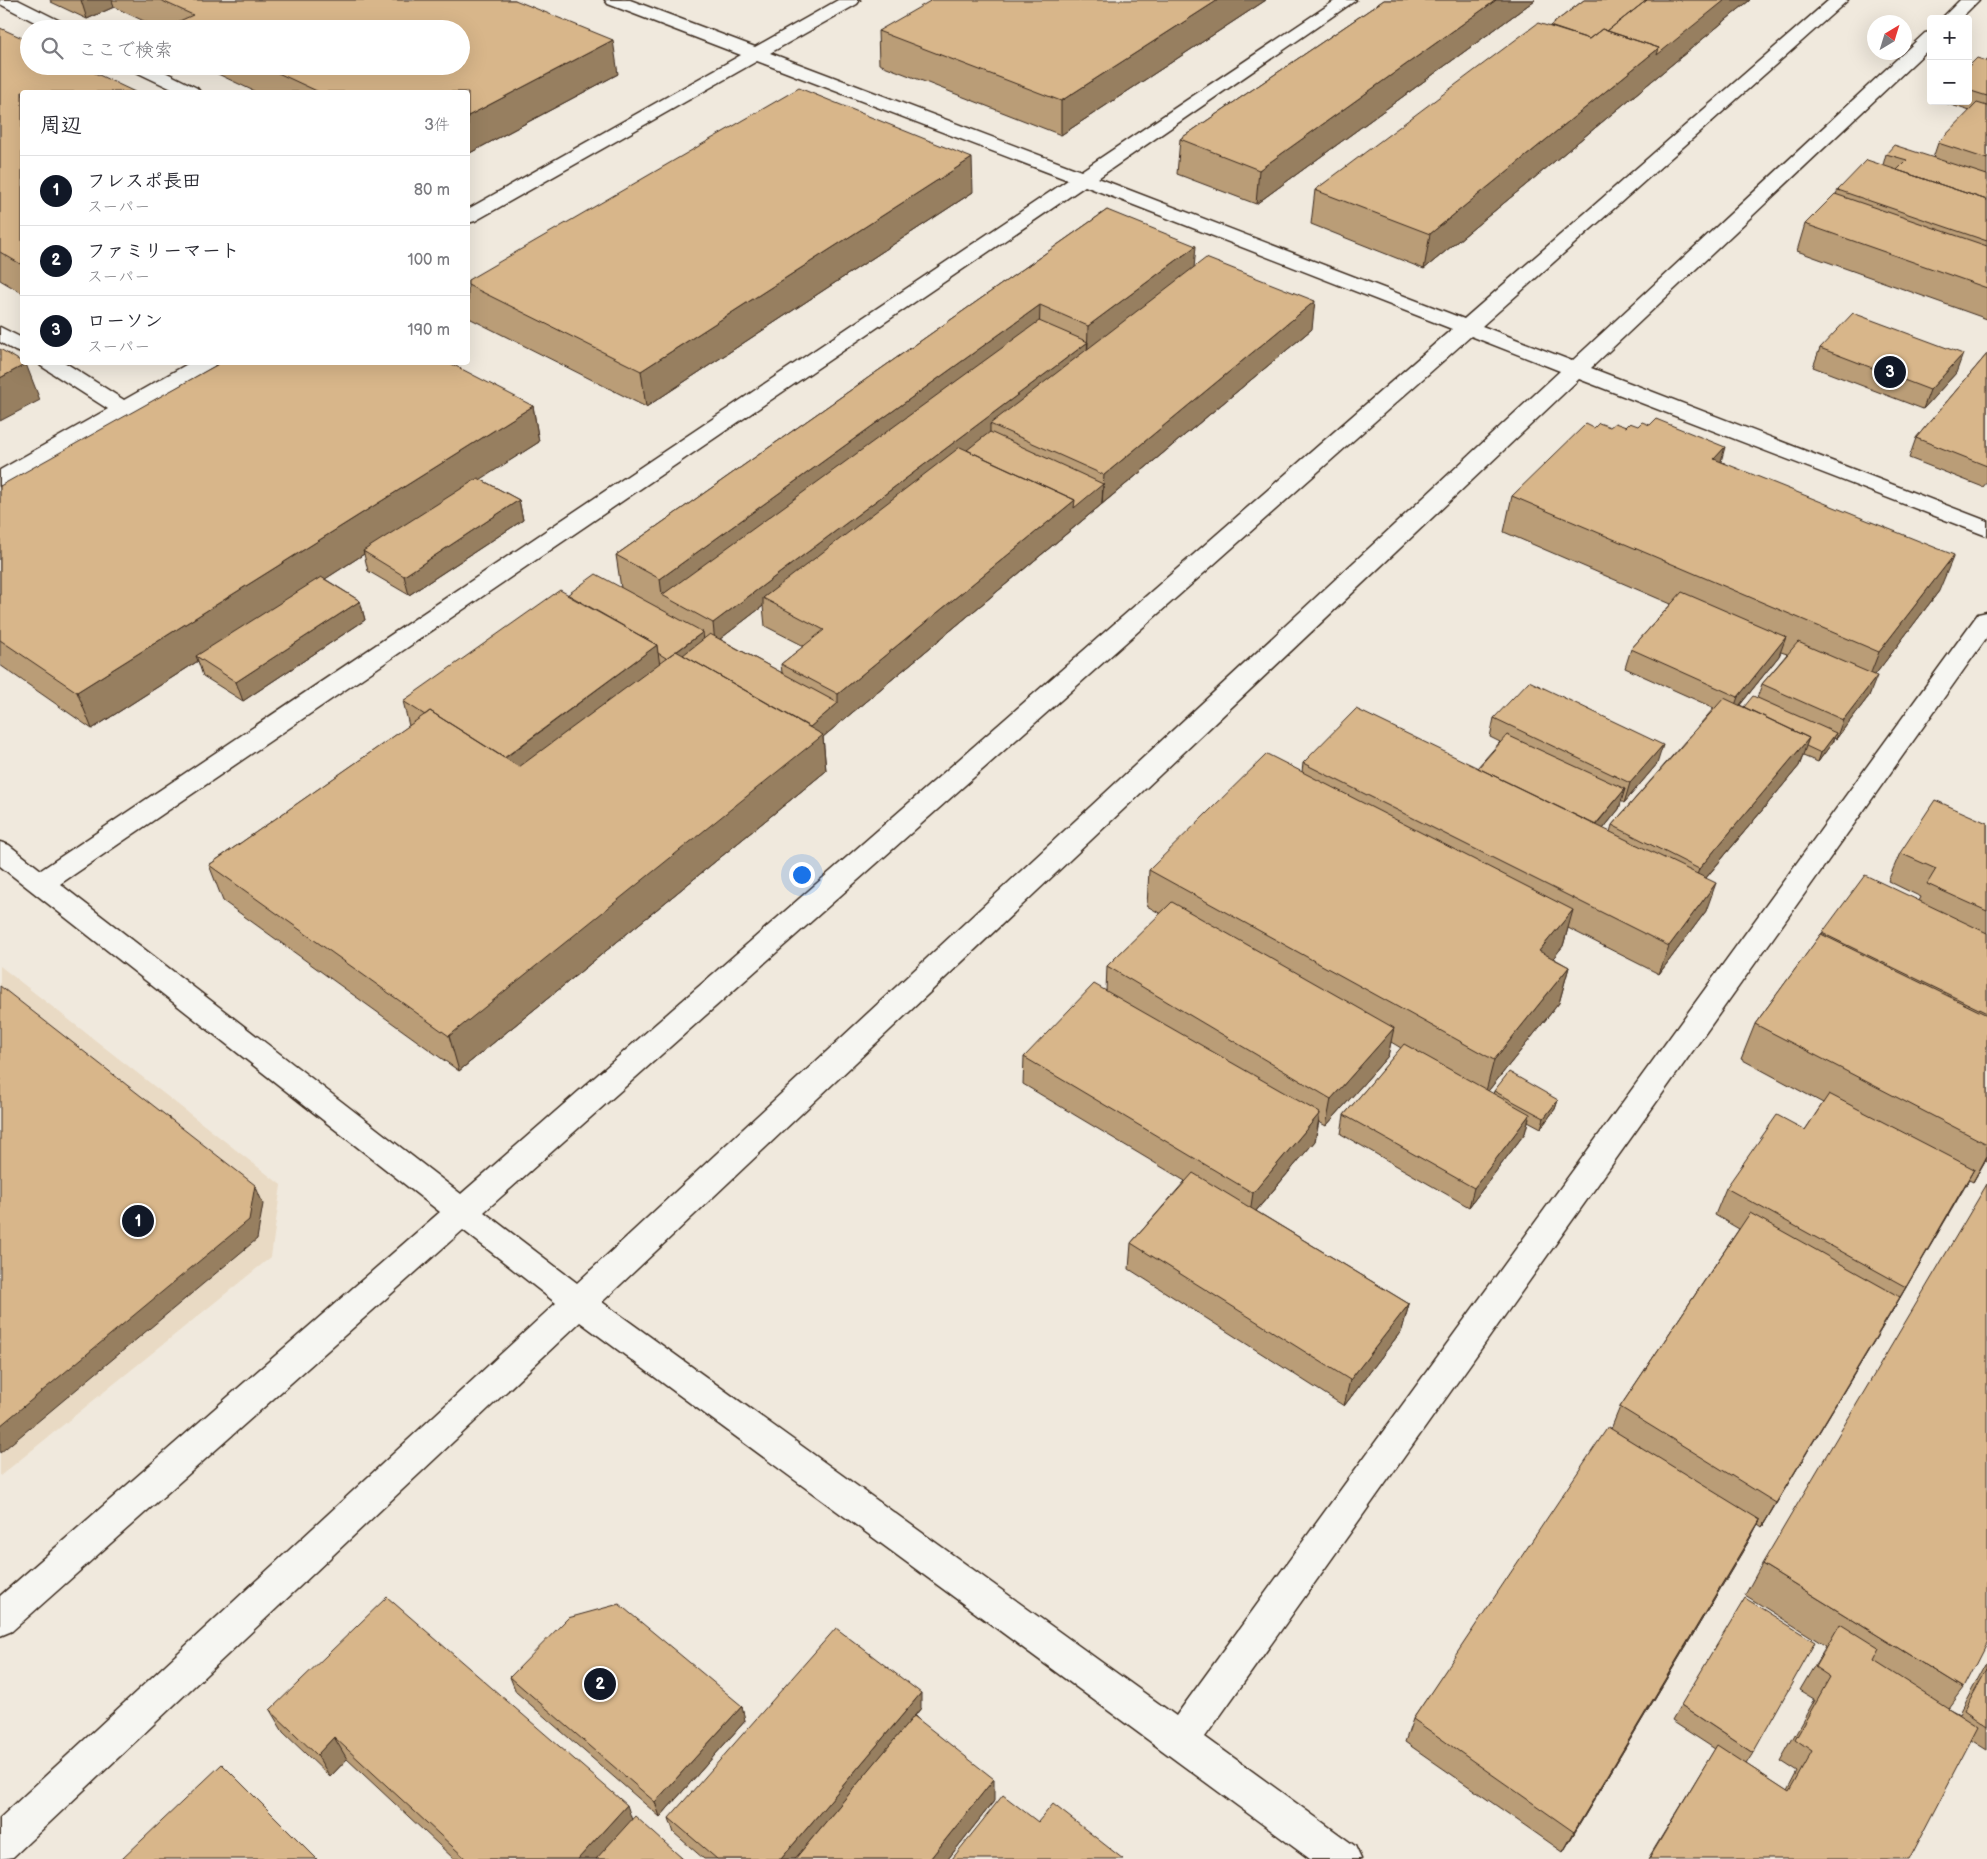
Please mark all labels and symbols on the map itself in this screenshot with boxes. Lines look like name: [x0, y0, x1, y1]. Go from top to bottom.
north arrow: [1867, 15, 1912, 60]
pin: 3: [1874, 353, 1906, 391]
your location: [789, 862, 815, 888]
pin: 1: [122, 1202, 154, 1240]
pin: 2: [584, 1665, 616, 1703]

